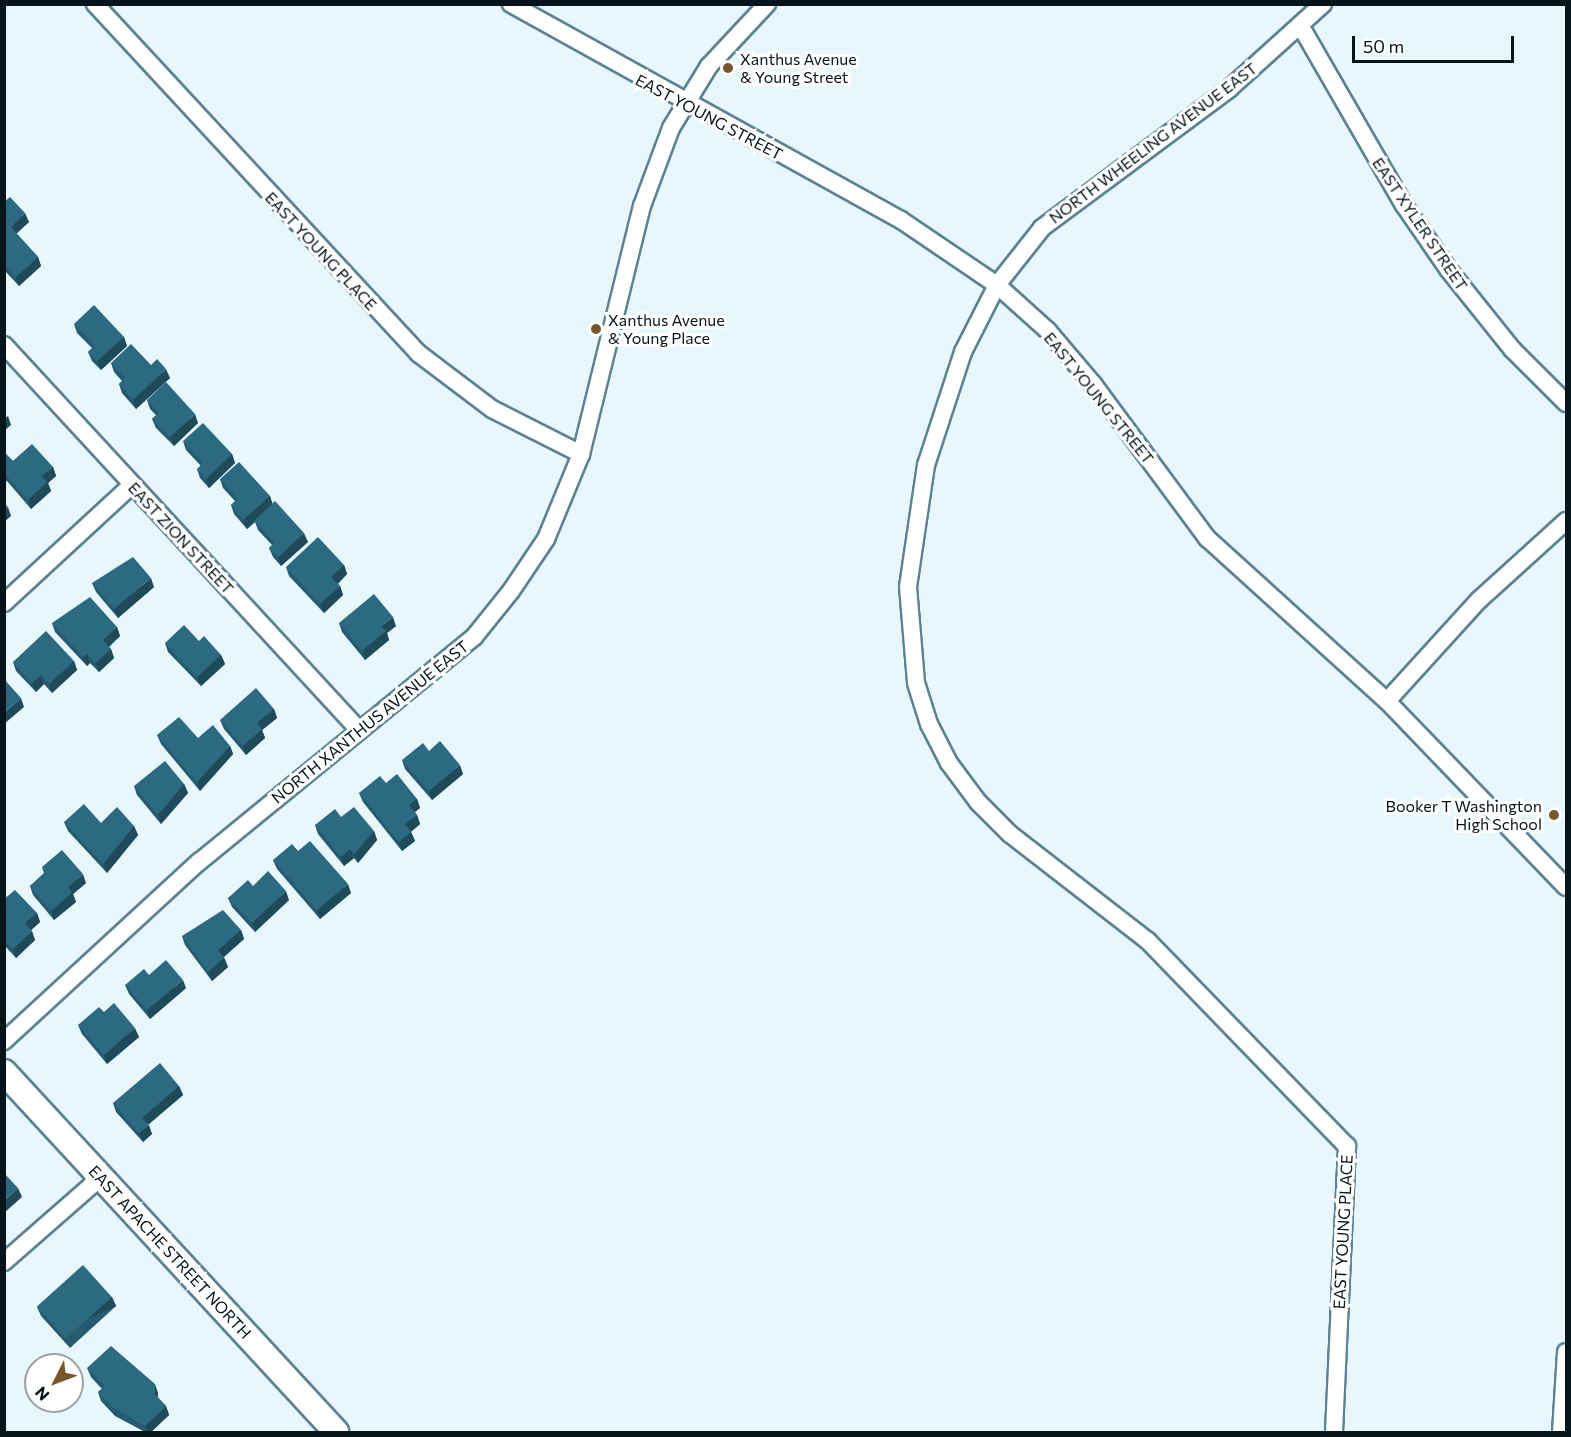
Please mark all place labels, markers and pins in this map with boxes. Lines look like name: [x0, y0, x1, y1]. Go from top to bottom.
place label: Xanthus Avenue & Young Street: [740, 49, 857, 87]
marker: Xanthus Avenue & Young Street: [721, 61, 735, 75]
place label: Xanthus Avenue & Young Place: [608, 310, 725, 348]
marker: Xanthus Avenue & Young Place: [589, 322, 603, 336]
place label: Booker T Washington High School: [1386, 796, 1542, 834]
marker: Booker T Washington High School: [1547, 808, 1561, 822]

